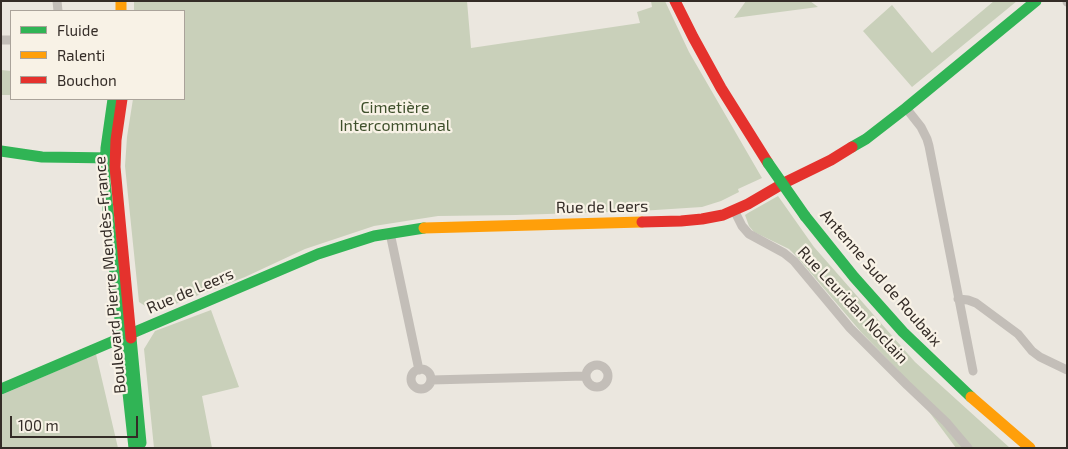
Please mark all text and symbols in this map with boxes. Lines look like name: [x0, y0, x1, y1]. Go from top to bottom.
legend: [10, 10, 185, 100]
text: Fluide: [57, 21, 98, 39]
text: Ralenti: [57, 46, 105, 64]
text: Bouchon: [57, 71, 117, 89]
park label: Cimetière Intercommunal: [339, 98, 451, 136]
street label: Boulevard Pierre Mendès-France: [90, 155, 130, 395]
street label: Rue de Leers: [556, 197, 648, 217]
street label: Antenne Sud de Roubaix: [816, 206, 946, 350]
street label: Rue Leuridan Noclain: [794, 242, 912, 368]
street label: Rue de Leers: [144, 264, 236, 318]
scale bar: [12, 406, 140, 438]
text: 100 m: [18, 416, 59, 434]

